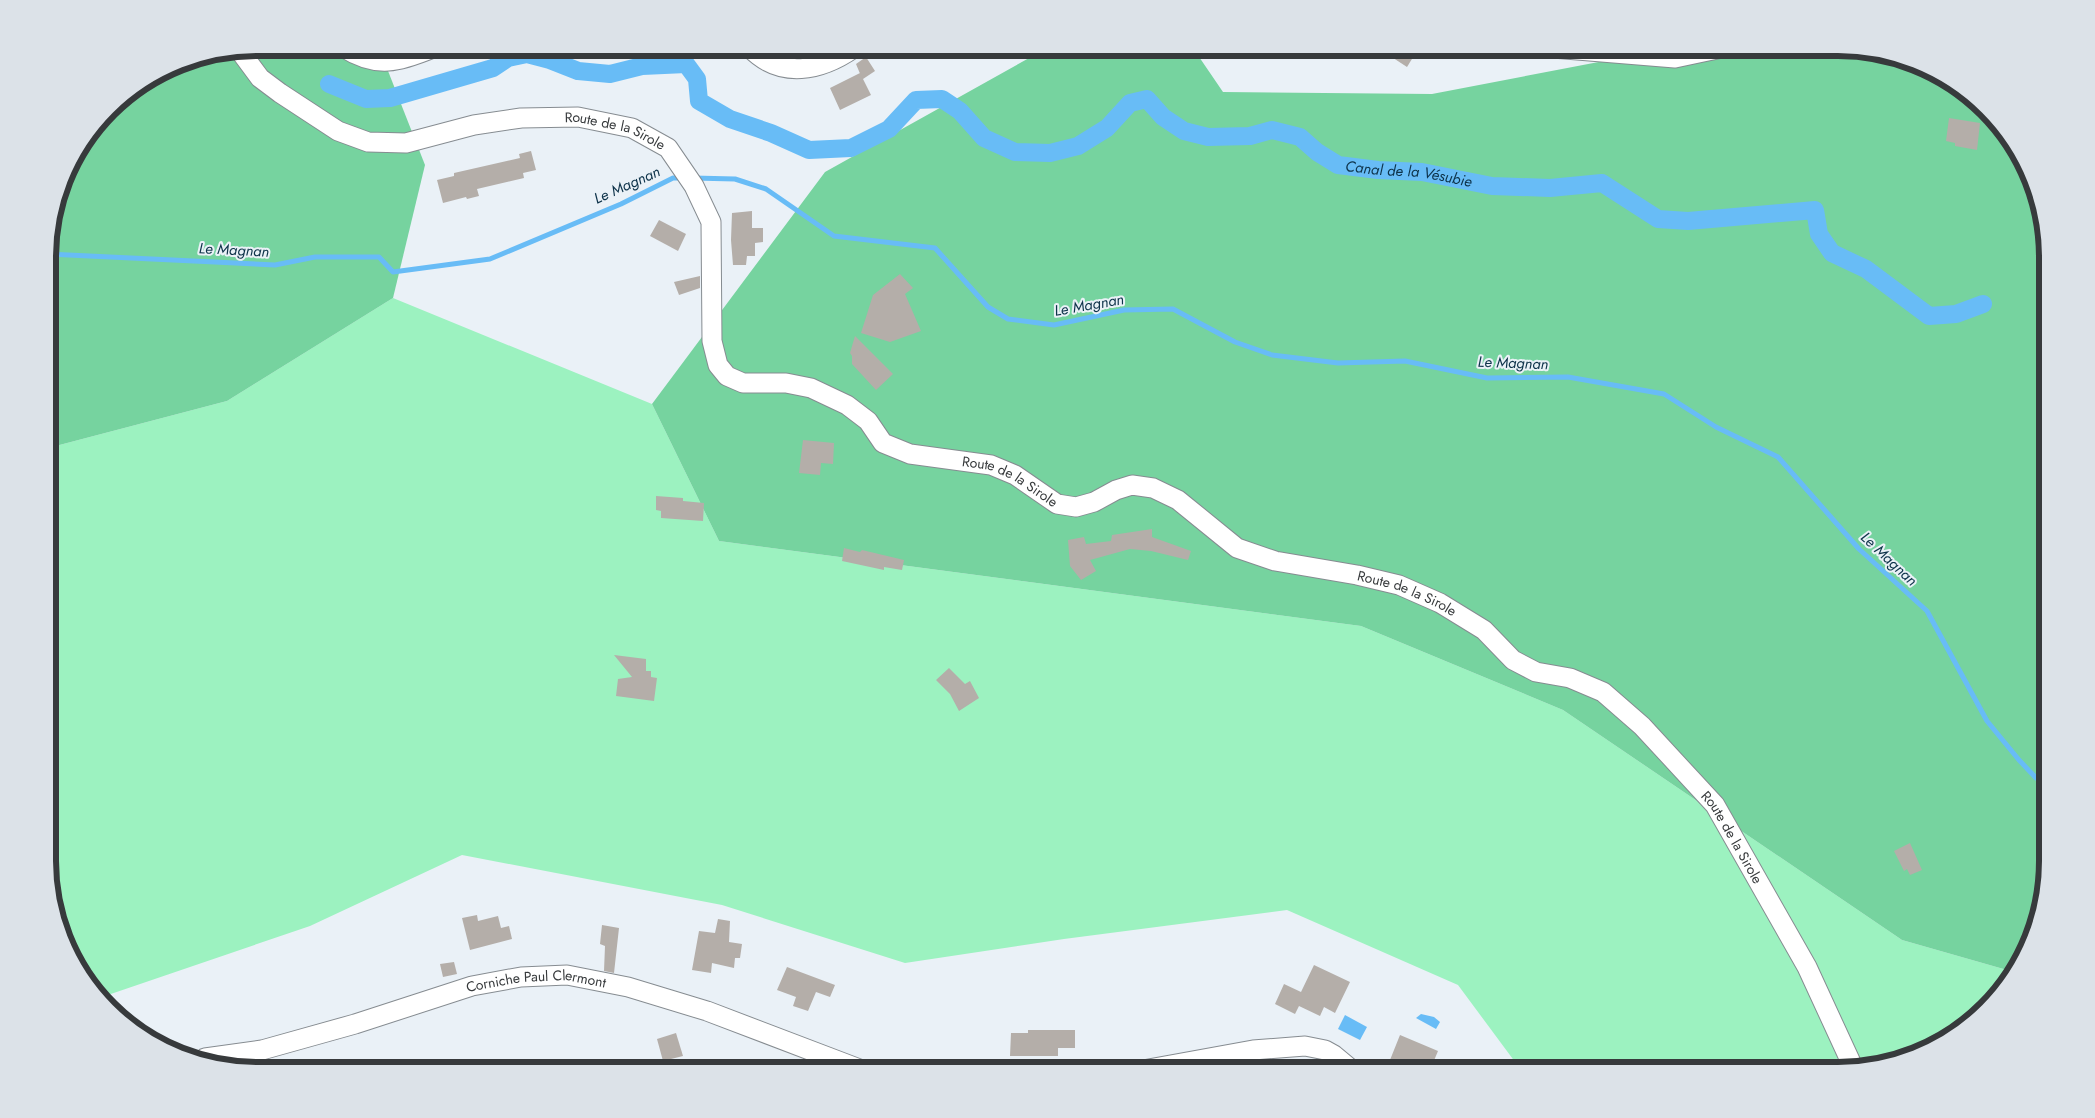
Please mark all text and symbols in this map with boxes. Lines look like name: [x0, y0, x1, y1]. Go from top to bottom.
street label: Route de la Sirole: [564, 107, 669, 155]
water label: Canal de la Vésubie: [1344, 155, 1474, 193]
water label: Le Magnan: [590, 161, 664, 209]
water label: Le Magnan: [198, 237, 270, 263]
water label: Le Magnan: [1052, 288, 1126, 322]
water label: Le Magnan: [1477, 351, 1549, 375]
street label: Route de la Sirole: [961, 451, 1062, 512]
water label: Le Magnan: [1856, 527, 1922, 591]
street label: Route de la Sirole: [1355, 565, 1461, 621]
street label: Route de la Sirole: [1697, 786, 1768, 887]
street label: Corniche Paul Clermont: [463, 965, 609, 997]

